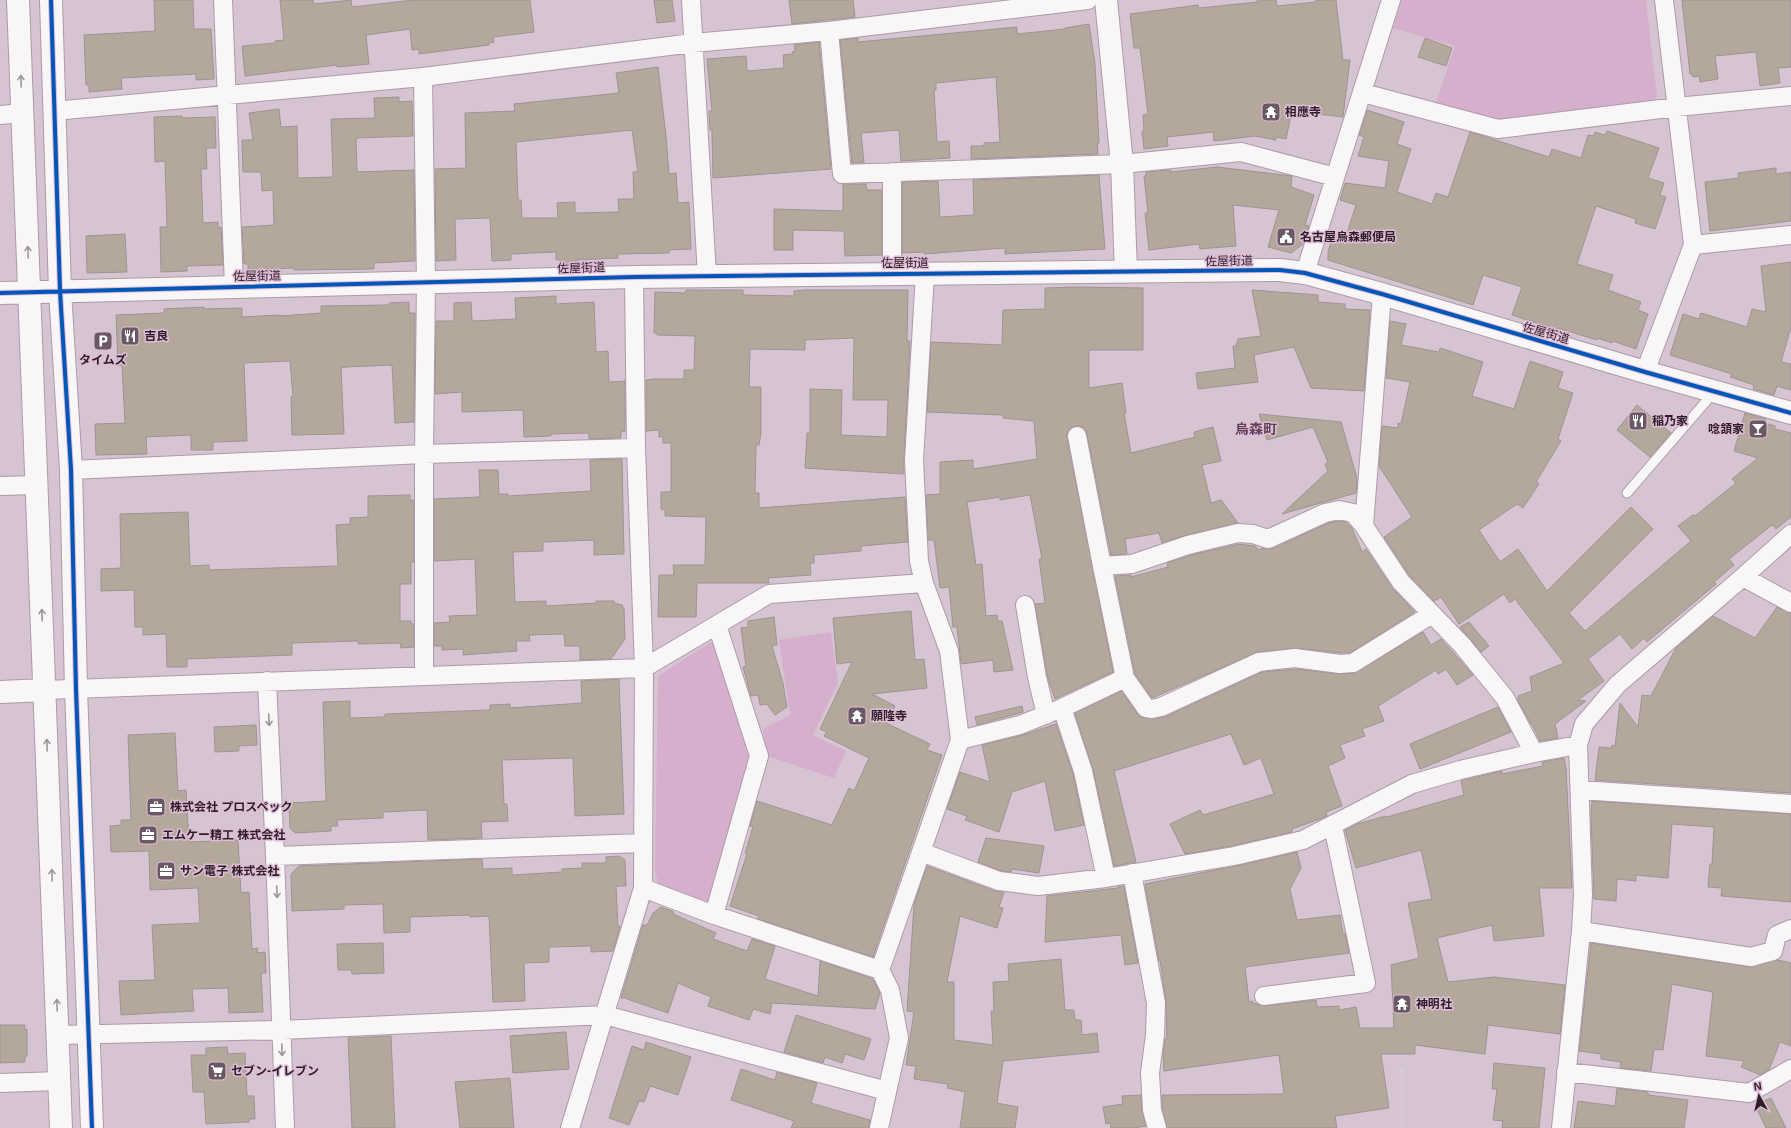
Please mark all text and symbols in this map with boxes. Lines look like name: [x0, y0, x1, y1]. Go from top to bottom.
one-way arrow: [17, 75, 25, 88]
temple icon: 相應寺: [1260, 101, 1282, 123]
place label: 相應寺: [1285, 105, 1321, 119]
public building icon: 名古屋烏森郵便局: [1275, 226, 1297, 248]
place label: 名古屋烏森郵便局: [1300, 230, 1396, 244]
one-way arrow: [25, 246, 32, 259]
street label: 佐屋街道: [1205, 254, 1253, 268]
street label: 佐屋街道: [881, 256, 929, 270]
street label: 佐屋街道: [557, 260, 605, 276]
street label: 佐屋街道: [233, 269, 281, 283]
street label: 佐屋街道: [1521, 320, 1571, 346]
restaurant icon: 吉良: [119, 325, 141, 347]
place label: 吉良: [144, 329, 168, 343]
parking icon: タイムズ: [92, 330, 114, 352]
place label: タイムズ: [79, 353, 127, 367]
restaurant icon: 稲乃家: [1627, 410, 1649, 432]
place label: 稲乃家: [1652, 414, 1688, 428]
bar icon: 唸頷家: [1747, 418, 1769, 440]
district label: 烏森町: [1235, 421, 1277, 437]
place label: 唸頷家: [1708, 422, 1744, 436]
one-way arrow: [38, 609, 46, 622]
temple icon: 願隆寺: [846, 705, 868, 727]
place label: 願隆寺: [871, 709, 907, 723]
one-way arrow: [265, 713, 272, 726]
one-way arrow: [43, 739, 51, 752]
office icon: 株式会社 プロスペック: [145, 796, 167, 818]
place label: 株式会社 プロスペック: [170, 800, 293, 814]
office icon: エムケー精工 株式会社: [137, 824, 159, 846]
place label: エムケー精工 株式会社: [162, 828, 285, 842]
office icon: サン電子 株式会社: [155, 860, 177, 882]
place label: サン電子 株式会社: [180, 864, 279, 878]
one-way arrow: [48, 869, 56, 882]
one-way arrow: [273, 885, 280, 898]
temple icon: 神明社: [1391, 993, 1413, 1015]
place label: 神明社: [1416, 997, 1452, 1011]
one-way arrow: [53, 999, 61, 1012]
one-way arrow: [279, 1043, 286, 1056]
supermarket icon: セブン-イレブン: [206, 1060, 228, 1082]
place label: セブン-イレブン: [231, 1064, 319, 1078]
north arrow: [1739, 1076, 1779, 1116]
text: N: [1753, 1080, 1762, 1093]

